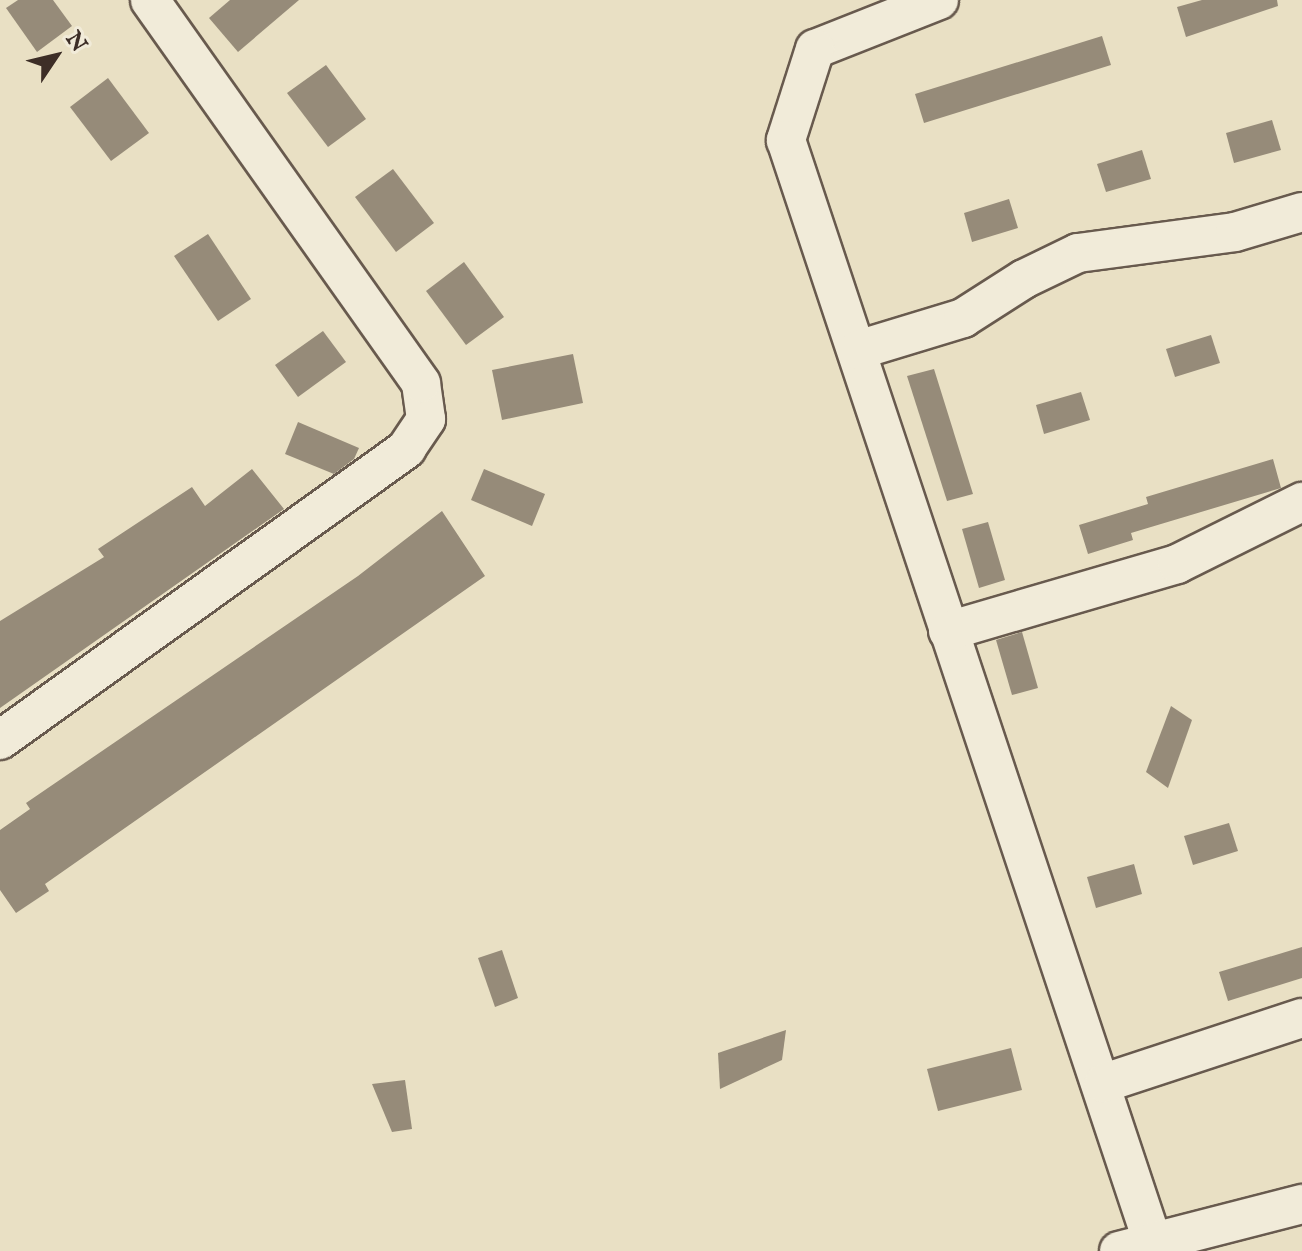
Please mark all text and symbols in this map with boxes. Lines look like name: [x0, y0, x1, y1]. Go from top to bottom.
north arrow: [16, 16, 96, 96]
text: N: [59, 26, 93, 58]

